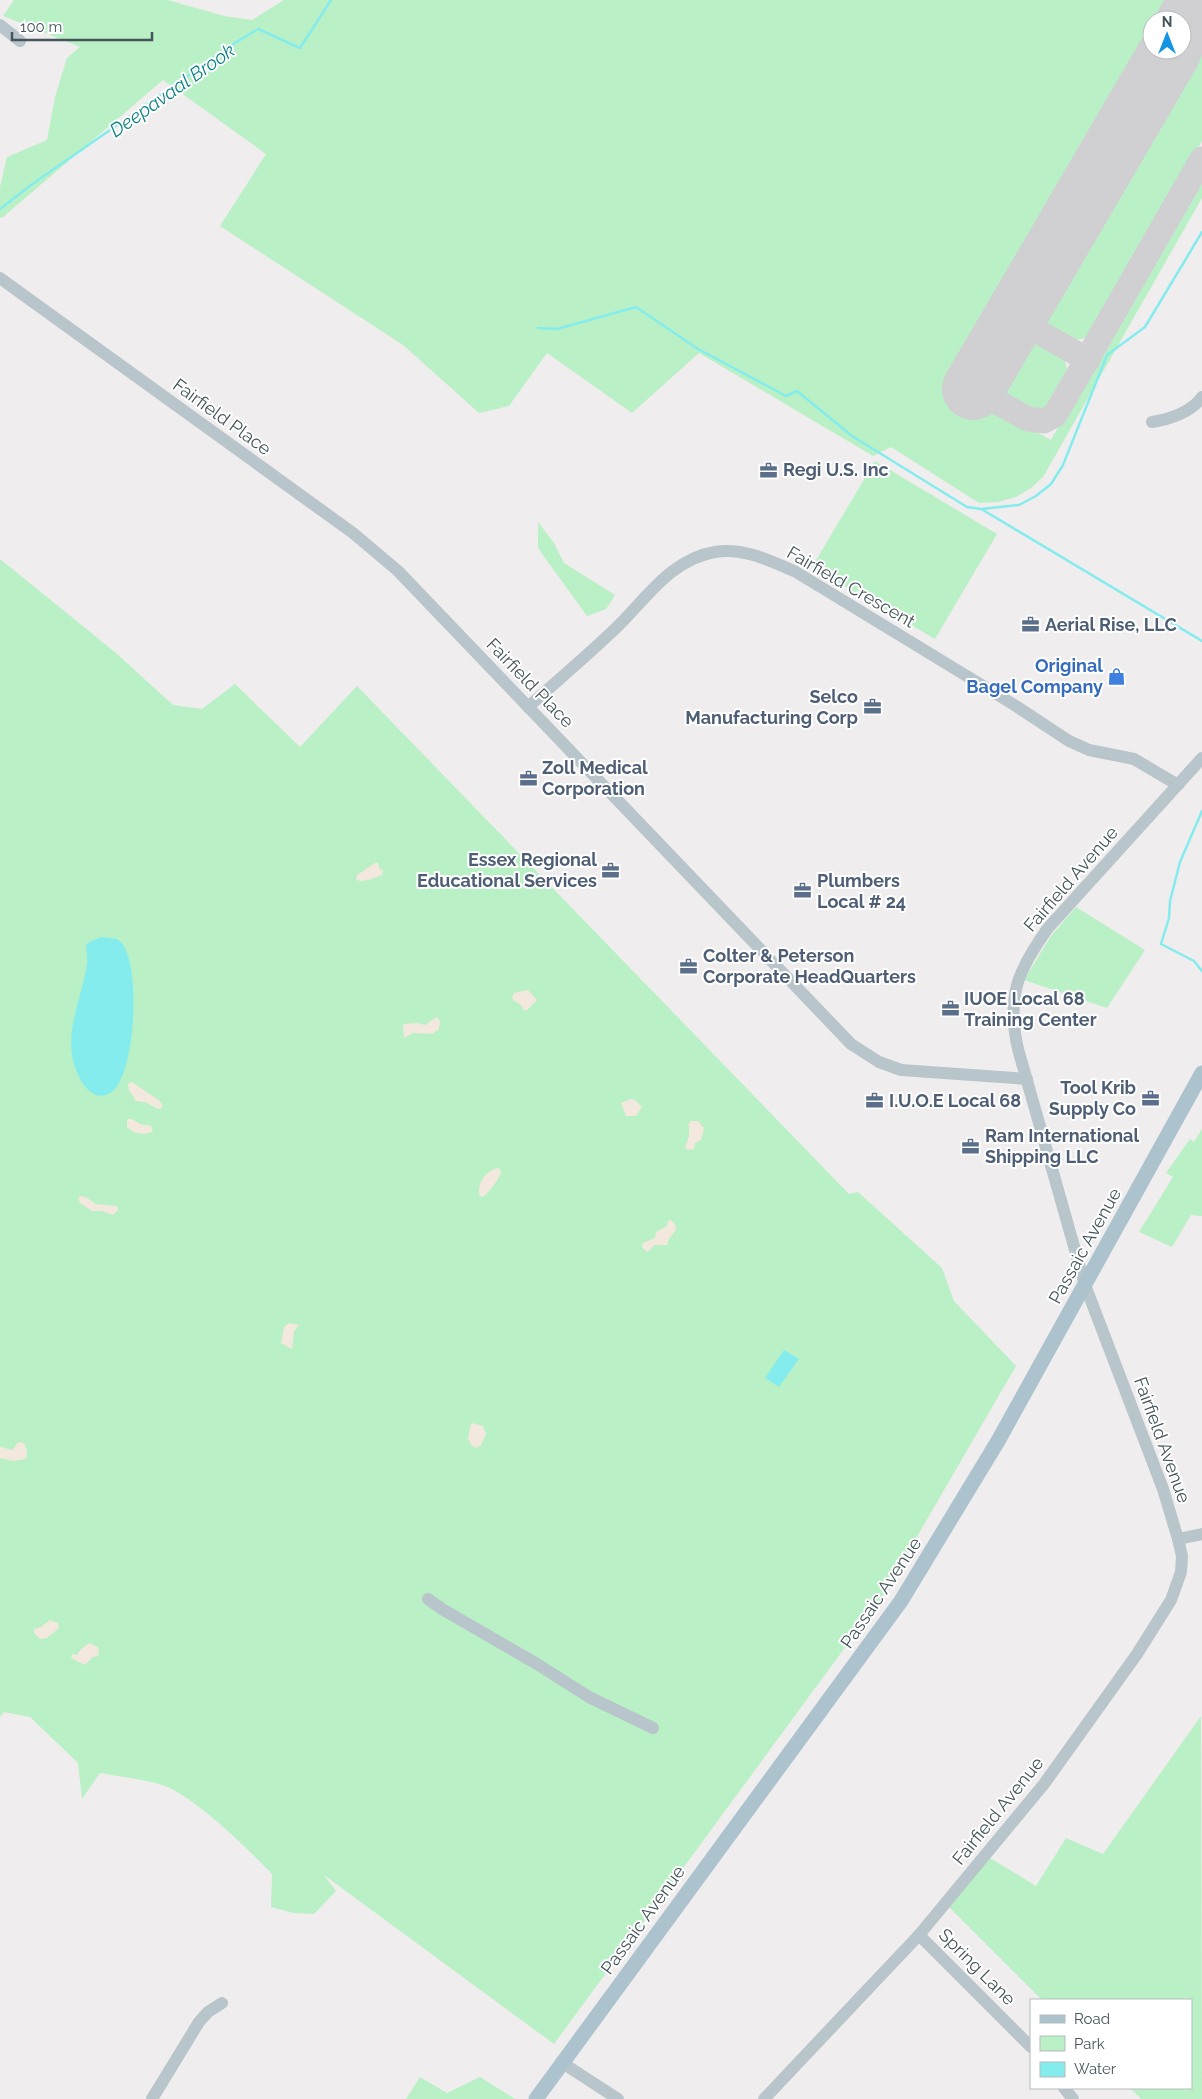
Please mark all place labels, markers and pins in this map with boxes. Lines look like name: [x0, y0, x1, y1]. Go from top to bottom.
place label: Regi U.S. Inc: [783, 459, 889, 480]
office icon: Regi U.S. Inc: [759, 460, 779, 480]
place label: Aerial Rise, LLC: [1045, 614, 1177, 635]
office icon: Aerial Rise, LLC: [1021, 615, 1041, 635]
place label: Original Bagel Company: [966, 655, 1103, 697]
shop icon: Original Bagel Company: [1107, 666, 1127, 686]
place label: Selco Manufacturing Corp: [685, 686, 858, 728]
office icon: Selco Manufacturing Corp: [862, 697, 882, 717]
place label: Zoll Medical Corporation: [542, 757, 648, 799]
office icon: Zoll Medical Corporation: [518, 768, 538, 788]
place label: Essex Regional Educational Services: [417, 849, 597, 891]
office icon: Essex Regional Educational Services: [601, 860, 621, 880]
place label: Plumbers Local # 24: [817, 870, 906, 912]
office icon: Plumbers Local # 24: [793, 881, 813, 901]
place label: Colter & Peterson Corporate HeadQuarters: [703, 945, 916, 987]
office icon: Colter & Peterson Corporate HeadQuarters: [679, 956, 699, 976]
place label: IUOE Local 68 Training Center: [964, 988, 1097, 1030]
office icon: IUOE Local 68 Training Center: [940, 999, 960, 1019]
place label: Tool Krib Supply Co: [1049, 1077, 1136, 1119]
office icon: Tool Krib Supply Co: [1140, 1088, 1160, 1108]
place label: I.U.O.E Local 68: [889, 1090, 1021, 1111]
office icon: I.U.O.E Local 68: [865, 1091, 885, 1111]
place label: Ram International Shipping LLC: [985, 1125, 1139, 1167]
office icon: Ram International Shipping LLC: [961, 1136, 981, 1156]

